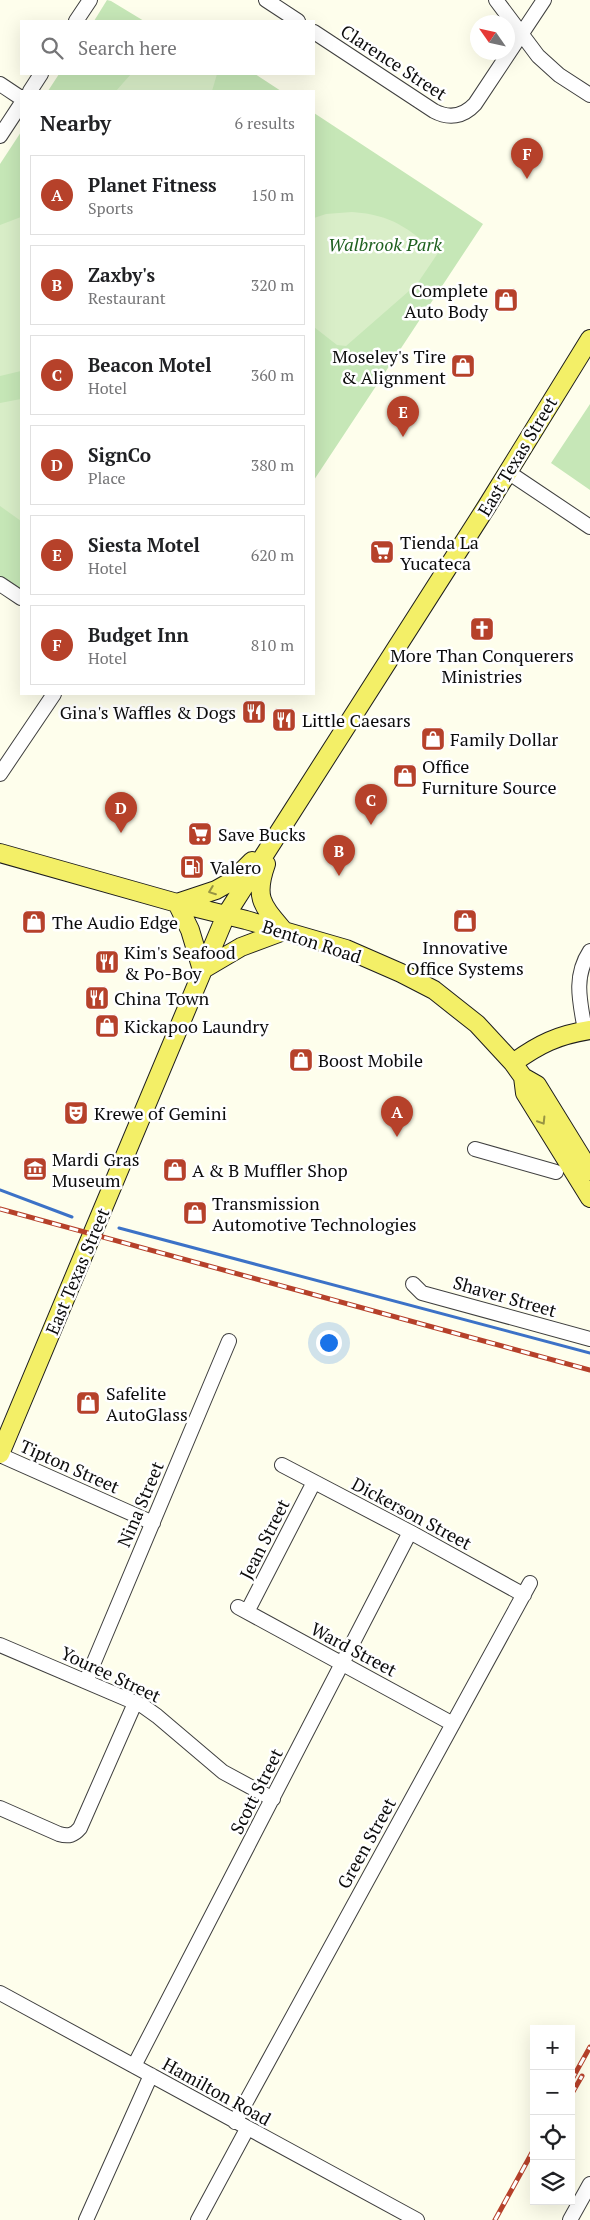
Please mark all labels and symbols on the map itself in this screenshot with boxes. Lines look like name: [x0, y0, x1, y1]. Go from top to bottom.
north arrow: [470, 15, 515, 60]
street label: Clarence Street: [336, 19, 452, 106]
pin: F: [511, 138, 543, 179]
park label: Walbrook Park: [328, 232, 442, 256]
place label: Complete Auto Body: [404, 278, 489, 323]
shop icon: Complete Auto Body: [493, 287, 519, 313]
place label: Moseley's Tire & Alignment: [332, 344, 446, 389]
shop icon: Moseley's Tire & Alignment: [450, 353, 476, 379]
street label: East Texas Street: [472, 391, 562, 520]
pin: E: [387, 396, 419, 437]
place label: Tienda La Yucateca: [400, 530, 479, 575]
supermarket icon: Tienda La Yucateca: [369, 539, 395, 565]
church icon: More Than Conquerers Ministries: [469, 616, 495, 642]
place label: More Than Conquerers Ministries: [390, 643, 574, 688]
restaurant icon: Gina's Waffles & Dogs: [241, 699, 267, 725]
place label: Gina's Waffles & Dogs: [60, 700, 236, 724]
restaurant icon: Little Caesars: [271, 707, 297, 733]
place label: Little Caesars: [302, 708, 411, 732]
shop icon: Family Dollar: [420, 726, 446, 752]
place label: Family Dollar: [450, 727, 558, 751]
place label: Office Furniture Source: [422, 754, 556, 799]
shop icon: Office Furniture Source: [392, 763, 418, 789]
pin: C: [355, 784, 387, 825]
pin: D: [105, 792, 137, 833]
supermarket icon: Save Bucks: [187, 821, 213, 847]
place label: Save Bucks: [218, 822, 306, 846]
pin: B: [323, 835, 355, 876]
fuel station icon: Valero: [179, 854, 205, 880]
place label: Valero: [210, 855, 261, 879]
one-way arrow: [208, 884, 217, 895]
shop icon: Innovative Office Systems: [452, 908, 478, 934]
shop icon: The Audio Edge: [21, 909, 47, 935]
place label: The Audio Edge: [52, 910, 178, 934]
street label: Benton Road: [259, 914, 365, 968]
place label: Innovative Office Systems: [406, 935, 524, 980]
place label: Kim's Seafood & Po-Boy: [124, 940, 236, 985]
restaurant icon: Kim's Seafood & Po-Boy: [94, 949, 120, 975]
restaurant icon: China Town: [84, 985, 110, 1011]
place label: China Town: [114, 986, 210, 1010]
shop icon: Kickapoo Laundry: [94, 1013, 120, 1039]
place label: Kickapoo Laundry: [124, 1014, 269, 1038]
shop icon: Boost Mobile: [288, 1047, 314, 1073]
place label: Boost Mobile: [318, 1048, 423, 1072]
pin: A: [381, 1096, 413, 1137]
theatre icon: Krewe of Gemini: [63, 1100, 89, 1126]
place label: Krewe of Gemini: [94, 1101, 227, 1125]
one-way arrow: [535, 1115, 545, 1124]
place label: Mardi Gras Museum: [52, 1147, 140, 1192]
museum icon: Mardi Gras Museum: [22, 1156, 48, 1182]
shop icon: A & B Muffler Shop: [162, 1157, 188, 1183]
place label: A & B Muffler Shop: [192, 1158, 348, 1182]
place label: Transmission Automotive Technologies: [212, 1191, 417, 1236]
shop icon: Transmission Automotive Technologies: [182, 1200, 208, 1226]
street label: East Texas Street: [39, 1204, 115, 1338]
street label: Shaver Street: [451, 1270, 560, 1322]
your location: [316, 1330, 342, 1356]
place label: Safelite AutoGlass: [106, 1381, 188, 1426]
shop icon: Safelite AutoGlass: [75, 1390, 101, 1416]
street label: Tipton Street: [17, 1433, 124, 1499]
street label: Nina Street: [111, 1457, 169, 1550]
street label: Dickerson Street: [348, 1471, 476, 1555]
street label: Jean Street: [233, 1494, 295, 1583]
street label: Ward Street: [307, 1616, 401, 1682]
street label: Youree Street: [57, 1640, 165, 1708]
street label: Scott Street: [224, 1744, 288, 1838]
street label: Green Street: [331, 1793, 401, 1893]
street label: Hamilton Road: [159, 2051, 275, 2131]

